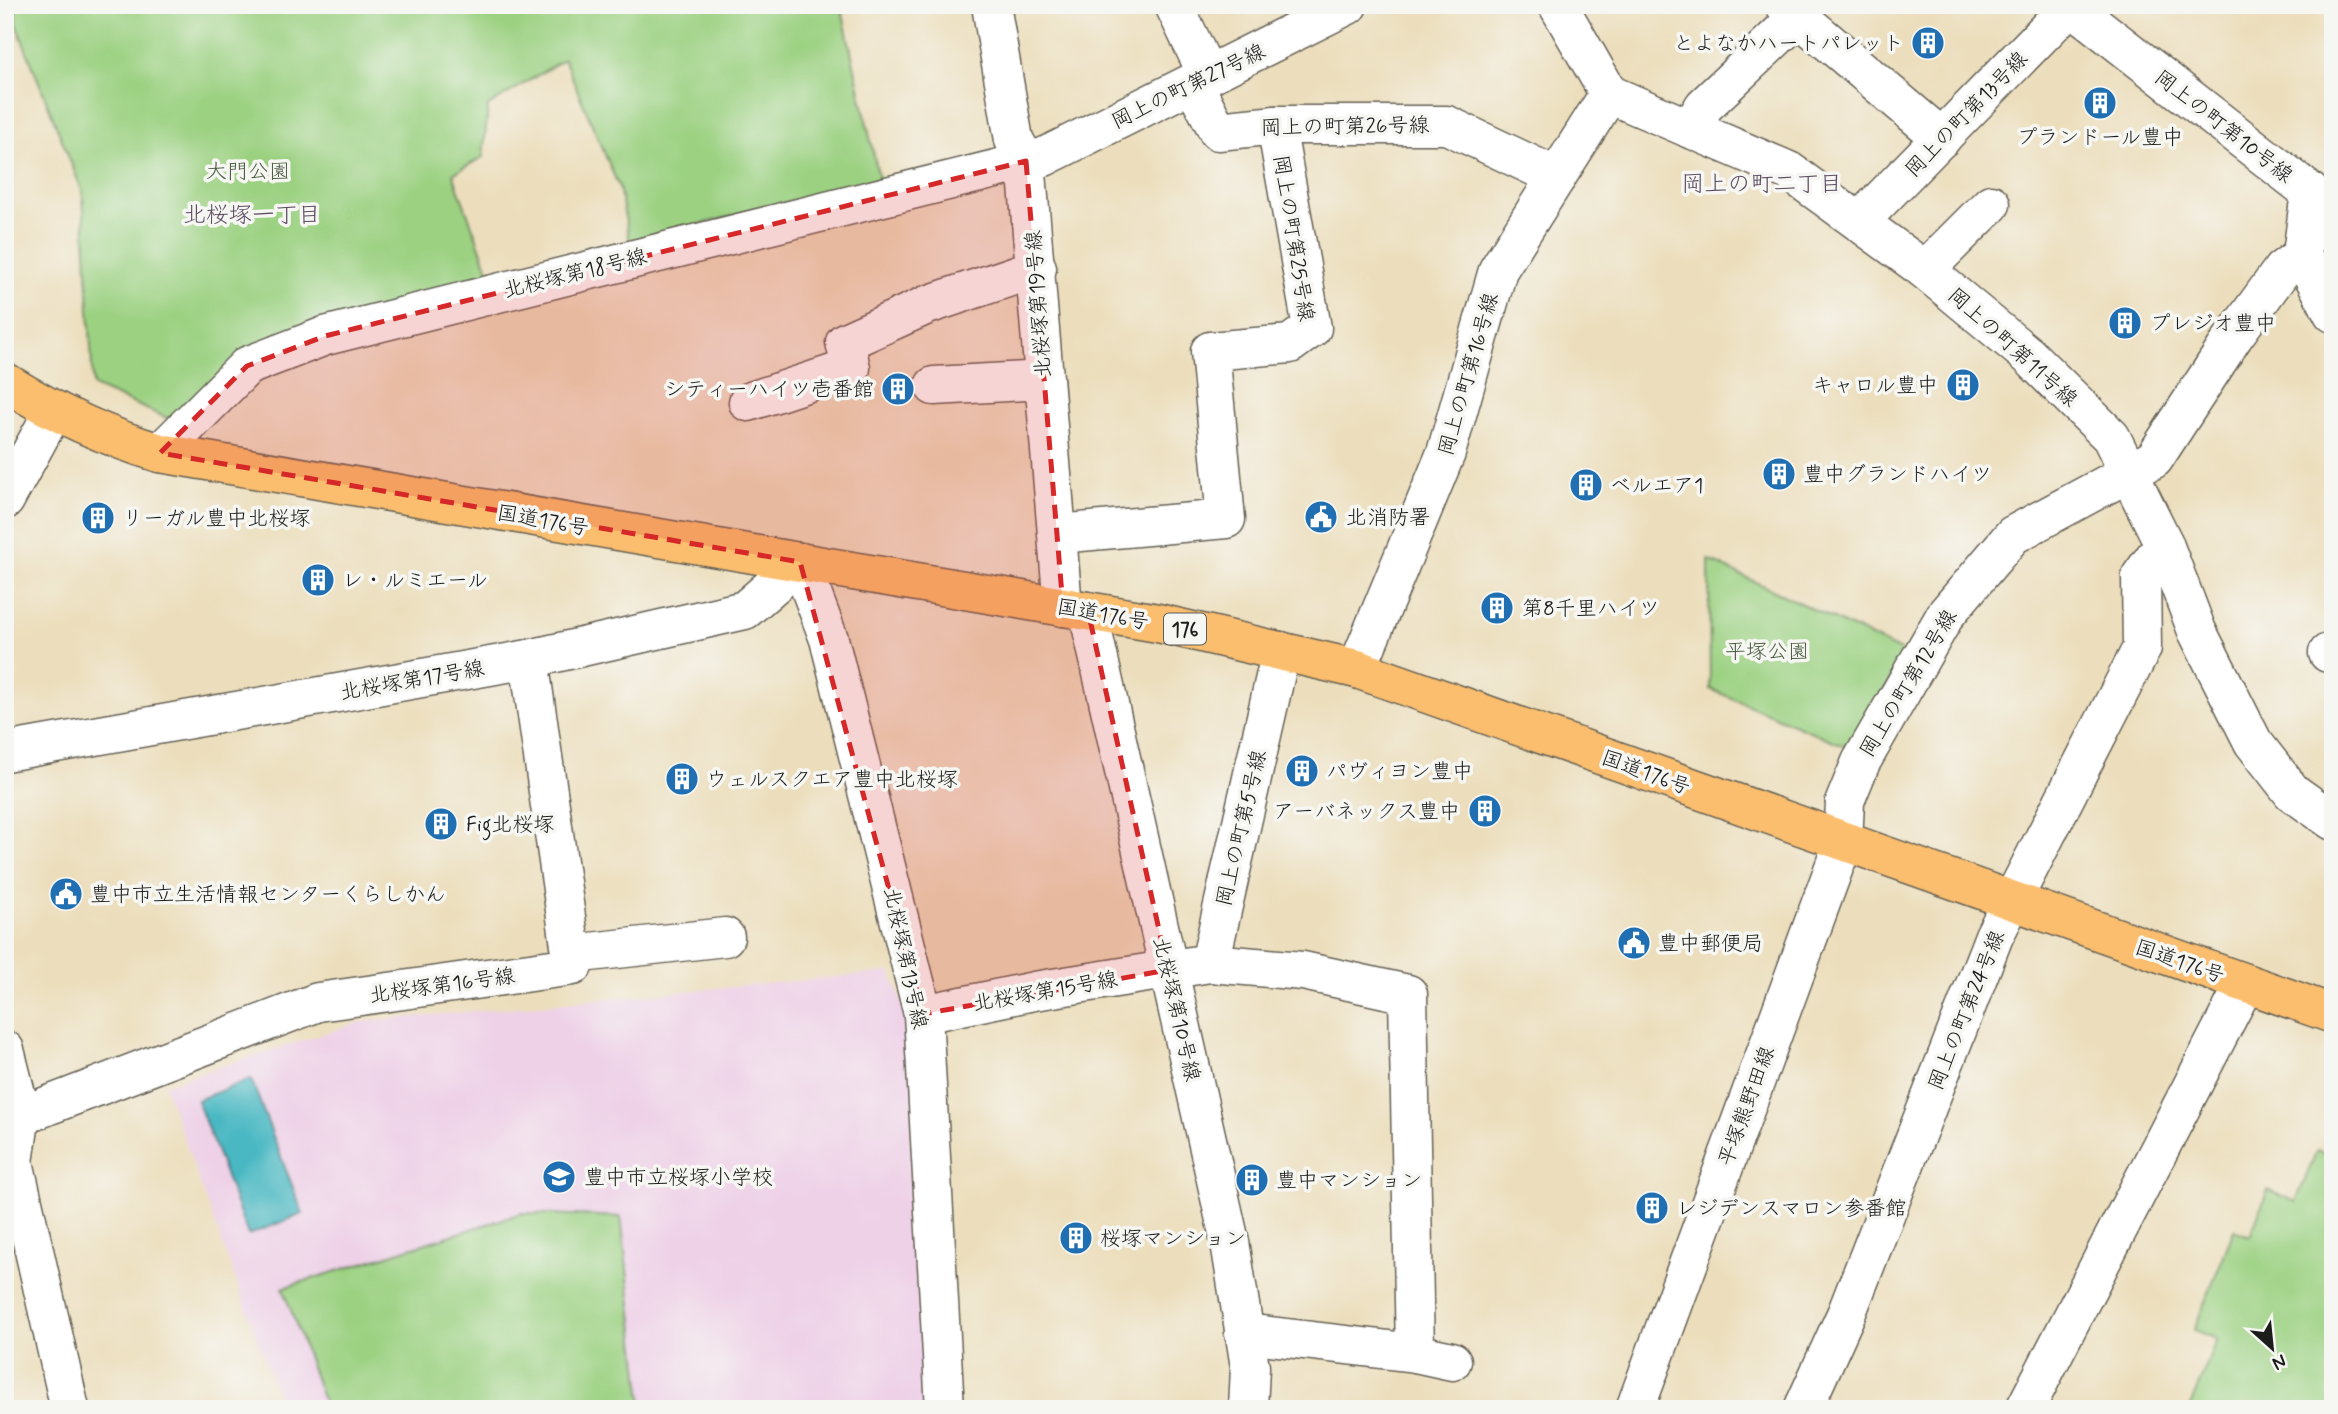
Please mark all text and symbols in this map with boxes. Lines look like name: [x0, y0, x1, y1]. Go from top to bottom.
building icon: とよなかハートパレット: [1909, 24, 1947, 62]
place label: とよなかハートパレット: [1673, 30, 1904, 58]
street label: 岡上の町第27号線: [1107, 38, 1270, 136]
street label: 岡上の町第13号線: [1899, 46, 2034, 184]
street label: 岡上の町第10号線: [2148, 64, 2298, 190]
building icon: プランドール豊中: [2081, 84, 2119, 122]
street label: 岡上の町第26号線: [1260, 112, 1430, 142]
place label: プランドール豊中: [2017, 124, 2183, 152]
street label: 岡上の町第25号線: [1266, 153, 1320, 324]
park label: 大門公園: [206, 158, 290, 186]
district label: 岡上の町二丁目: [1682, 170, 1843, 200]
district label: 北桜塚一丁目: [183, 201, 321, 231]
street label: 北桜塚第19号線: [1020, 229, 1058, 379]
street label: 北桜塚第18号線: [501, 243, 650, 305]
street label: 岡上の町第11号線: [1941, 282, 2083, 413]
street label: 岡上の町第16号線: [1432, 290, 1506, 459]
building icon: プレジオ豊中: [2106, 304, 2144, 342]
place label: プレジオ豊中: [2150, 310, 2276, 338]
building icon: キャロル豊中: [1944, 366, 1982, 404]
building icon: シティーハイツ壱番館: [879, 370, 917, 408]
place label: キャロル豊中: [1812, 372, 1938, 400]
place label: シティーハイツ壱番館: [664, 376, 874, 404]
building icon: 豊中グランドハイツ: [1760, 455, 1798, 493]
place label: 豊中グランドハイツ: [1803, 461, 1992, 489]
building icon: ベルエア1: [1567, 466, 1605, 504]
place label: ベルエア1: [1610, 472, 1703, 500]
public building icon: 北消防署: [1302, 498, 1340, 536]
building icon: リーガル豊中北桜塚: [79, 499, 117, 537]
street label: 国道176号: [495, 499, 591, 543]
place label: 北消防署: [1346, 504, 1430, 532]
place label: リーガル豊中北桜塚: [122, 505, 311, 533]
building icon: レ・ルミエール: [299, 561, 337, 599]
place label: レ・ルミエール: [342, 567, 488, 595]
building icon: 第8千里ハイツ: [1478, 589, 1516, 627]
street label: 国道176号: [1055, 593, 1151, 637]
place label: 第8千里ハイツ: [1522, 595, 1660, 623]
street label: 岡上の町第12号線: [1854, 605, 1964, 763]
road number: 176: [1164, 614, 1206, 644]
park label: 平塚公園: [1725, 638, 1809, 666]
street label: 北桜塚第17号線: [338, 655, 486, 707]
street label: 国道176号: [1597, 744, 1694, 802]
street label: 岡上の町第5号線: [1210, 747, 1274, 909]
building icon: パヴィヨン豊中: [1283, 752, 1321, 790]
place label: パヴィヨン豊中: [1326, 758, 1473, 786]
building icon: ウェルスクエア豊中北桜塚: [663, 760, 701, 798]
place label: ウェルスクエア豊中北桜塚: [706, 766, 958, 794]
building icon: アーバネックス豊中: [1466, 792, 1504, 830]
place label: アーバネックス豊中: [1273, 798, 1460, 826]
building icon: Fig北桜塚: [422, 805, 460, 843]
place label: Fig北桜塚: [466, 811, 555, 841]
public building icon: 豊中市立生活情報センターくらしかん: [47, 875, 85, 913]
place label: 豊中市立生活情報センターくらしかん: [90, 881, 446, 909]
street label: 北桜塚第13号線: [876, 885, 934, 1032]
public building icon: 豊中郵便局: [1615, 924, 1653, 962]
street label: 岡上の町第24号線: [1922, 926, 2012, 1094]
place label: 豊中郵便局: [1658, 930, 1763, 958]
street label: 北桜塚第10号線: [1146, 934, 1206, 1084]
street label: 国道176号: [2131, 934, 2228, 990]
street label: 北桜塚第16号線: [367, 962, 517, 1010]
street label: 北桜塚第15号線: [971, 965, 1120, 1018]
street label: 平塚熊野田線: [1712, 1042, 1782, 1170]
school or university icon: 豊中市立桜塚小学校: [540, 1158, 578, 1196]
building icon: 豊中マンション: [1233, 1161, 1271, 1199]
place label: 豊中市立桜塚小学校: [584, 1164, 773, 1192]
place label: 豊中マンション: [1276, 1167, 1422, 1195]
building icon: レジデンスマロン参番館: [1633, 1189, 1671, 1227]
place label: レジデンスマロン参番館: [1676, 1195, 1907, 1223]
building icon: 桜塚マンション: [1057, 1219, 1095, 1257]
place label: 桜塚マンション: [1100, 1225, 1246, 1253]
north arrow: [2236, 1312, 2306, 1382]
text: N: [2268, 1348, 2290, 1376]

